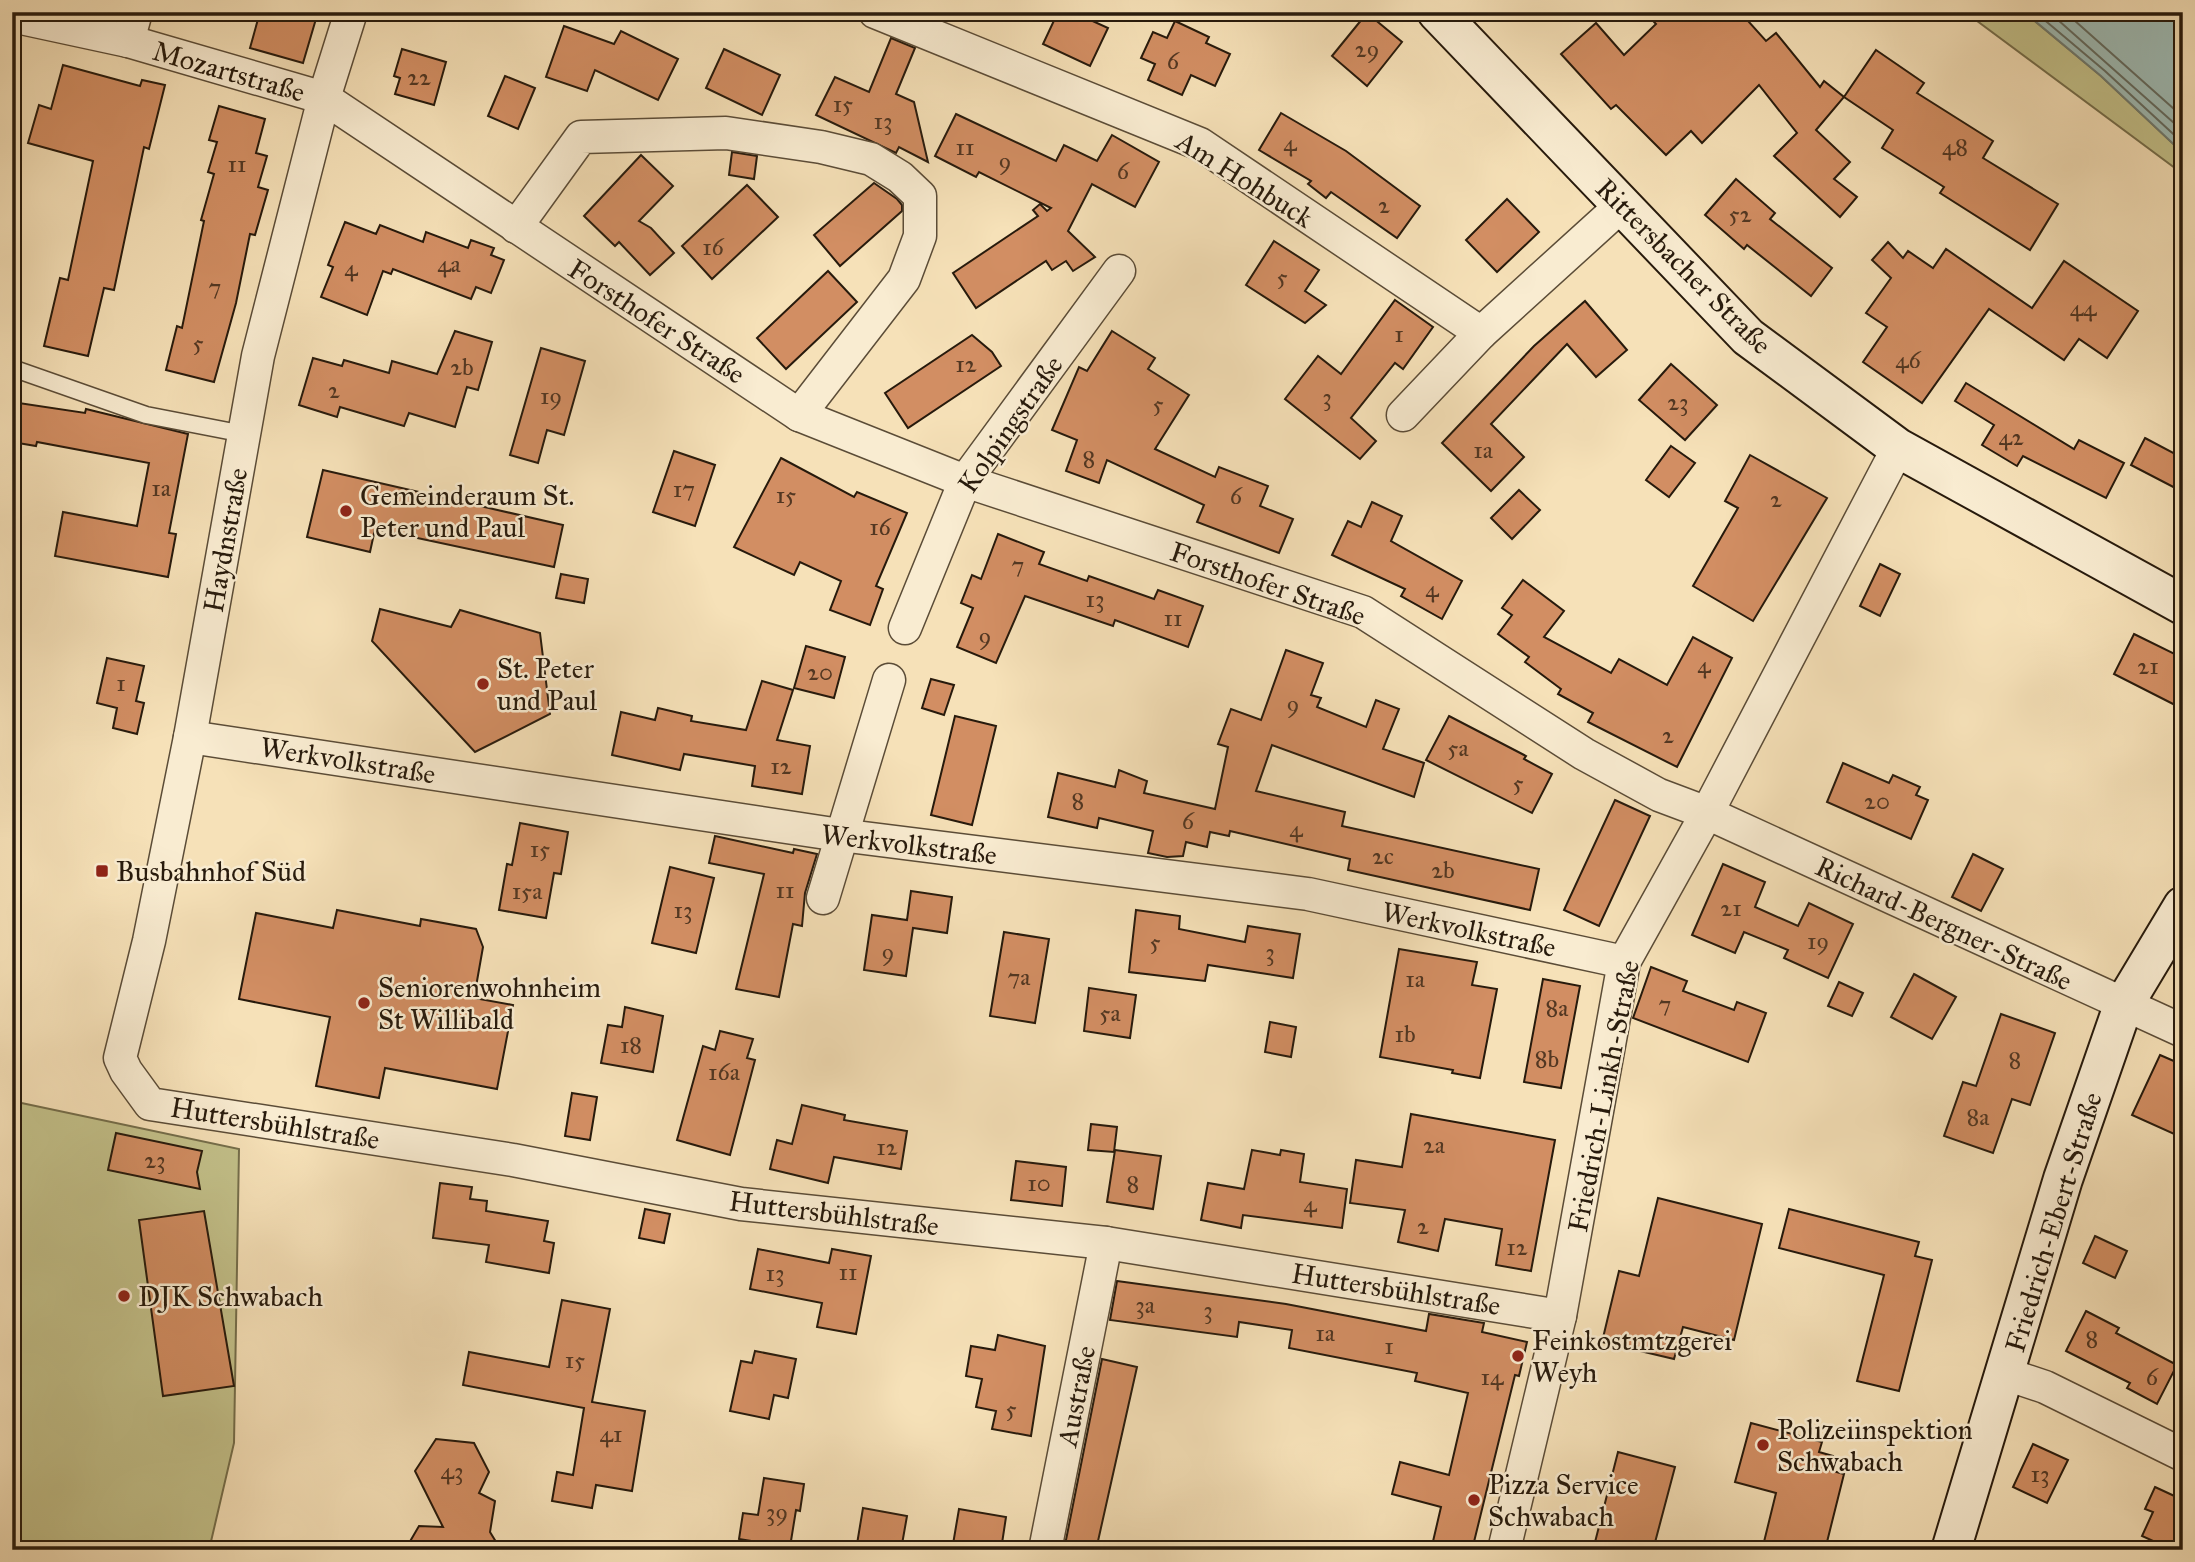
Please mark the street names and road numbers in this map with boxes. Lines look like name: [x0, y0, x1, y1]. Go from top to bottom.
street label: Mozartstraße: [149, 33, 309, 110]
street label: Am Hohbuck: [1169, 123, 1320, 235]
street label: Rittersbacher Straße: [1588, 171, 1779, 362]
street label: Forsthofer Straße: [562, 251, 752, 392]
street label: Kolpingstraße: [950, 349, 1071, 500]
street label: Haydnstraße: [196, 465, 255, 615]
street label: Forsthofer Straße: [1166, 534, 1370, 633]
street label: Werkvolkstraße: [258, 729, 438, 792]
street label: Werkvolkstraße: [819, 816, 999, 873]
street label: Richard-Bergner-Straße: [1810, 849, 2078, 998]
street label: Werkvolkstraße: [1379, 894, 1559, 965]
street label: Friedrich-Linkh-Straße: [1560, 957, 1647, 1235]
street label: Friedrich-Ebert-Straße: [1997, 1088, 2110, 1356]
street label: Huttersbühlstraße: [168, 1090, 382, 1157]
street label: Huttersbühlstraße: [727, 1183, 941, 1244]
street label: Huttersbühlstraße: [1289, 1256, 1503, 1323]
street label: Austraße: [1049, 1343, 1103, 1451]

